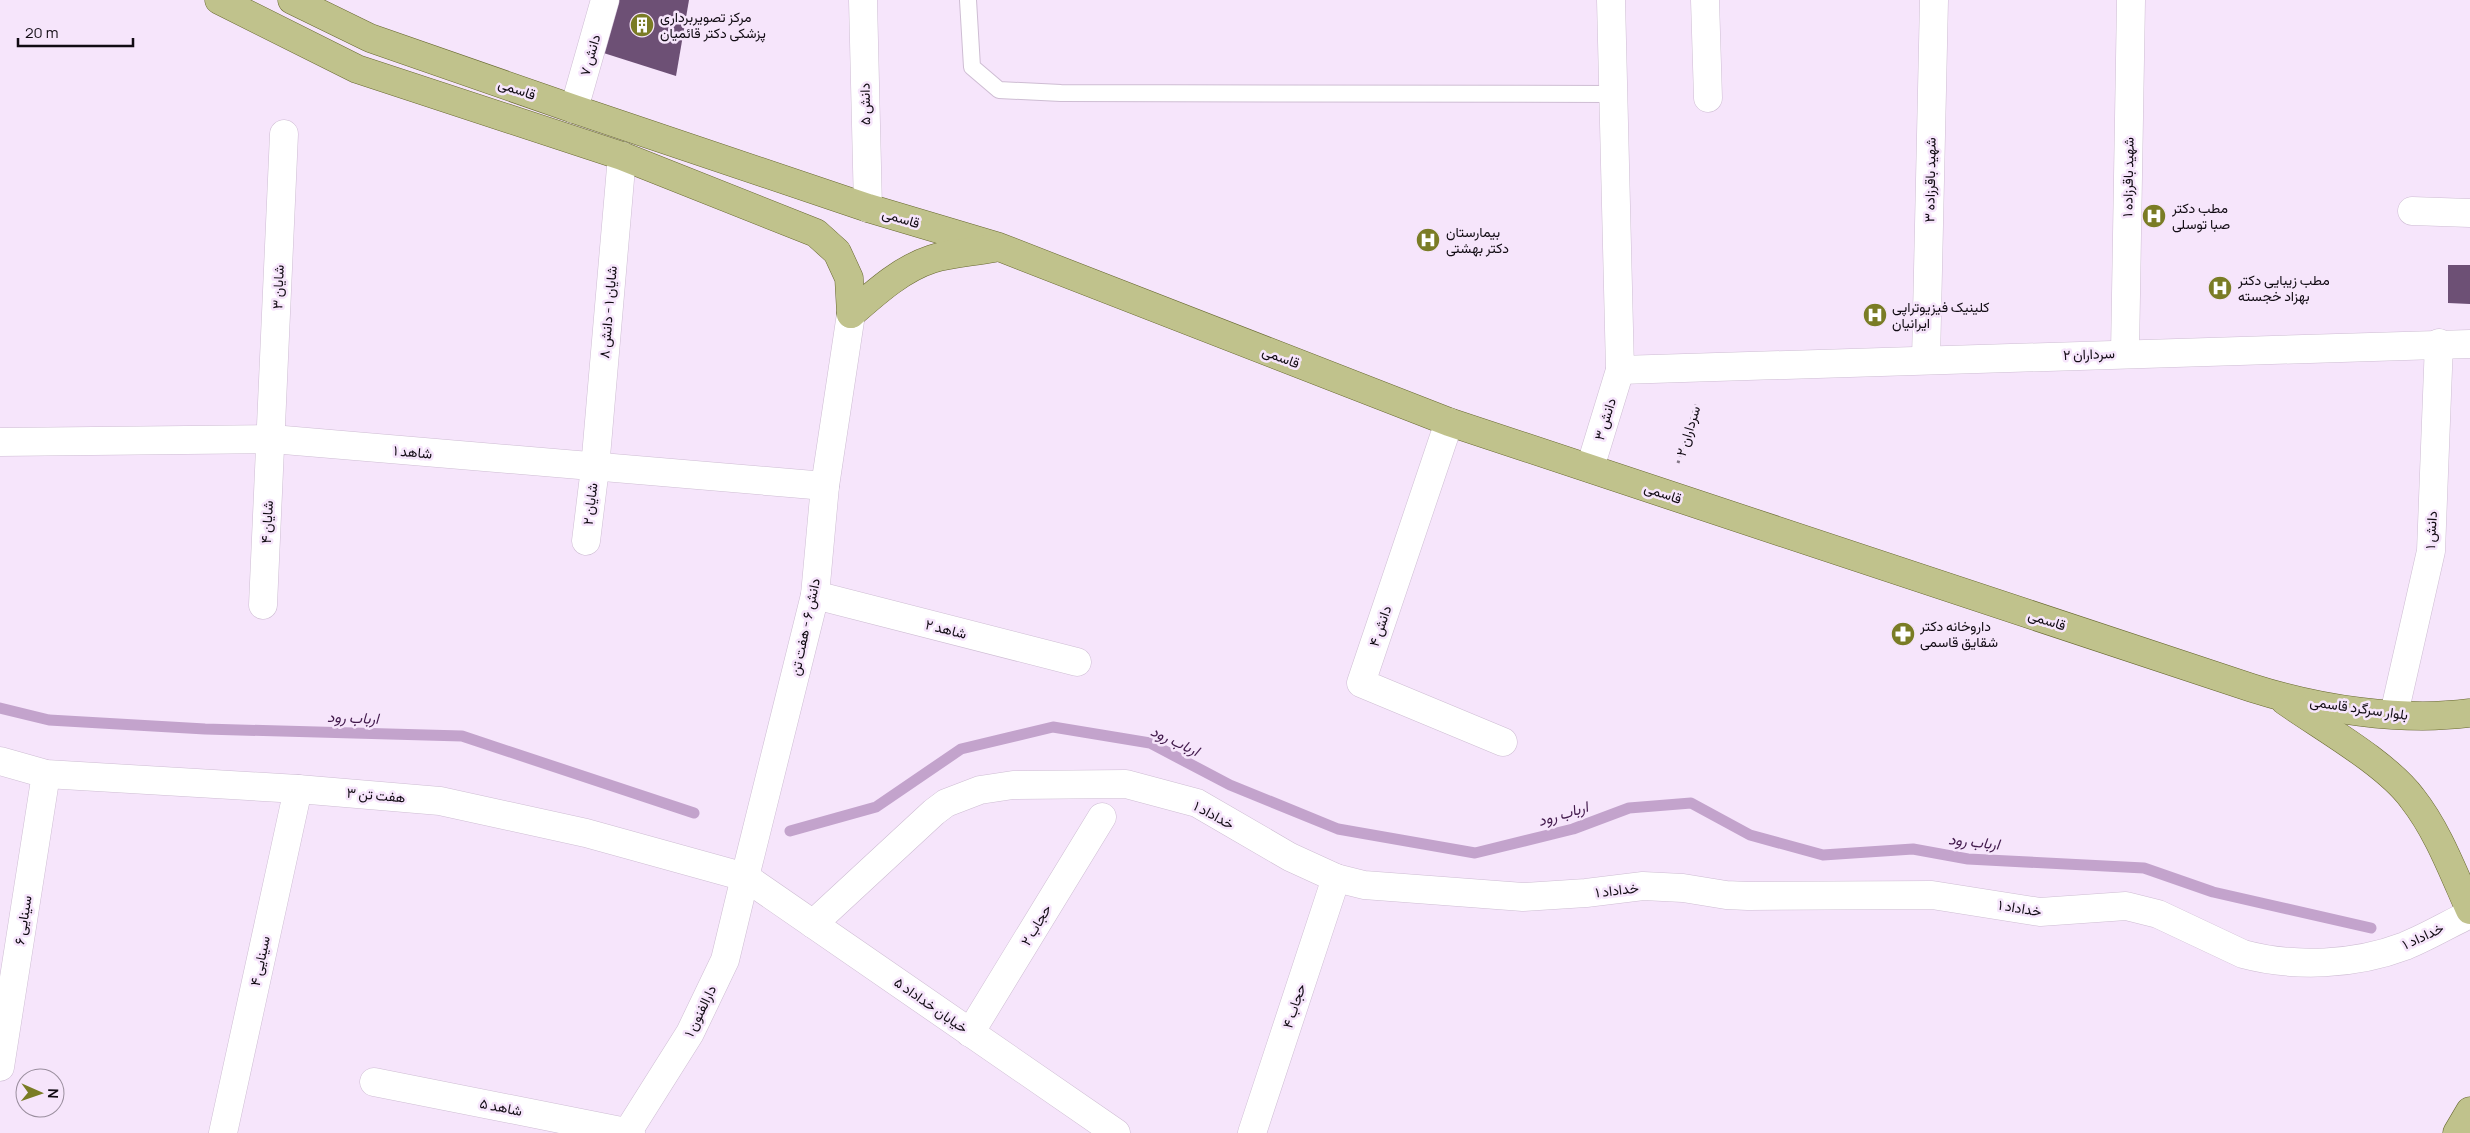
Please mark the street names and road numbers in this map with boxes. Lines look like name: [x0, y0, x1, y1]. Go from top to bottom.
street label: دانش ۷: [575, 32, 605, 78]
street label: قاسمی: [496, 73, 538, 104]
street label: دانش ۵: [855, 82, 874, 125]
street label: شهید باقرزاده ۳: [1919, 137, 1940, 223]
street label: شهید باقرزاده ۱: [2117, 137, 2138, 217]
street label: قاسمی: [880, 203, 922, 232]
street label: شایان ۳: [267, 265, 288, 309]
street label: شایان ۱ - دانش ۸: [594, 265, 621, 359]
street label: قاسمی: [1260, 341, 1303, 372]
street label: سرداران ۲: [2063, 343, 2115, 364]
street label: دانش ۳: [1589, 395, 1620, 442]
street label: سرداران ۲: [1671, 403, 1704, 458]
street label: شاهد ۱: [393, 440, 433, 463]
street label: قاسمی: [1642, 477, 1684, 508]
street label: شایان ۲: [577, 482, 602, 526]
street label: شایان ۴: [256, 500, 277, 544]
street label: دانش ۱: [2420, 510, 2441, 549]
street label: دانش ۶ - هفت تن: [785, 576, 824, 677]
street label: دانش ۴: [1364, 603, 1395, 649]
street label: قاسمی: [2026, 605, 2068, 634]
street label: شاهد ۲: [923, 614, 969, 643]
street label: بلوار سرگرد قاسمی: [2309, 691, 2410, 724]
street label: هفت تن ۳: [346, 782, 406, 807]
street label: خداداد ۱: [1191, 796, 1238, 833]
street label: خداداد ۱: [1594, 877, 1640, 902]
street label: سینایی ۶: [9, 894, 36, 946]
street label: خداداد ۱: [1997, 895, 2043, 920]
street label: حجاب ۲: [1016, 901, 1055, 949]
street label: خداداد ۱: [2399, 918, 2447, 953]
street label: سینایی ۴: [245, 934, 274, 988]
street label: خیابان خداداد ۵: [891, 972, 972, 1037]
street label: دارالفنون ۱: [679, 981, 720, 1040]
street label: حجاب ۴: [1277, 981, 1310, 1030]
street label: شاهد ۵: [478, 1093, 524, 1120]

